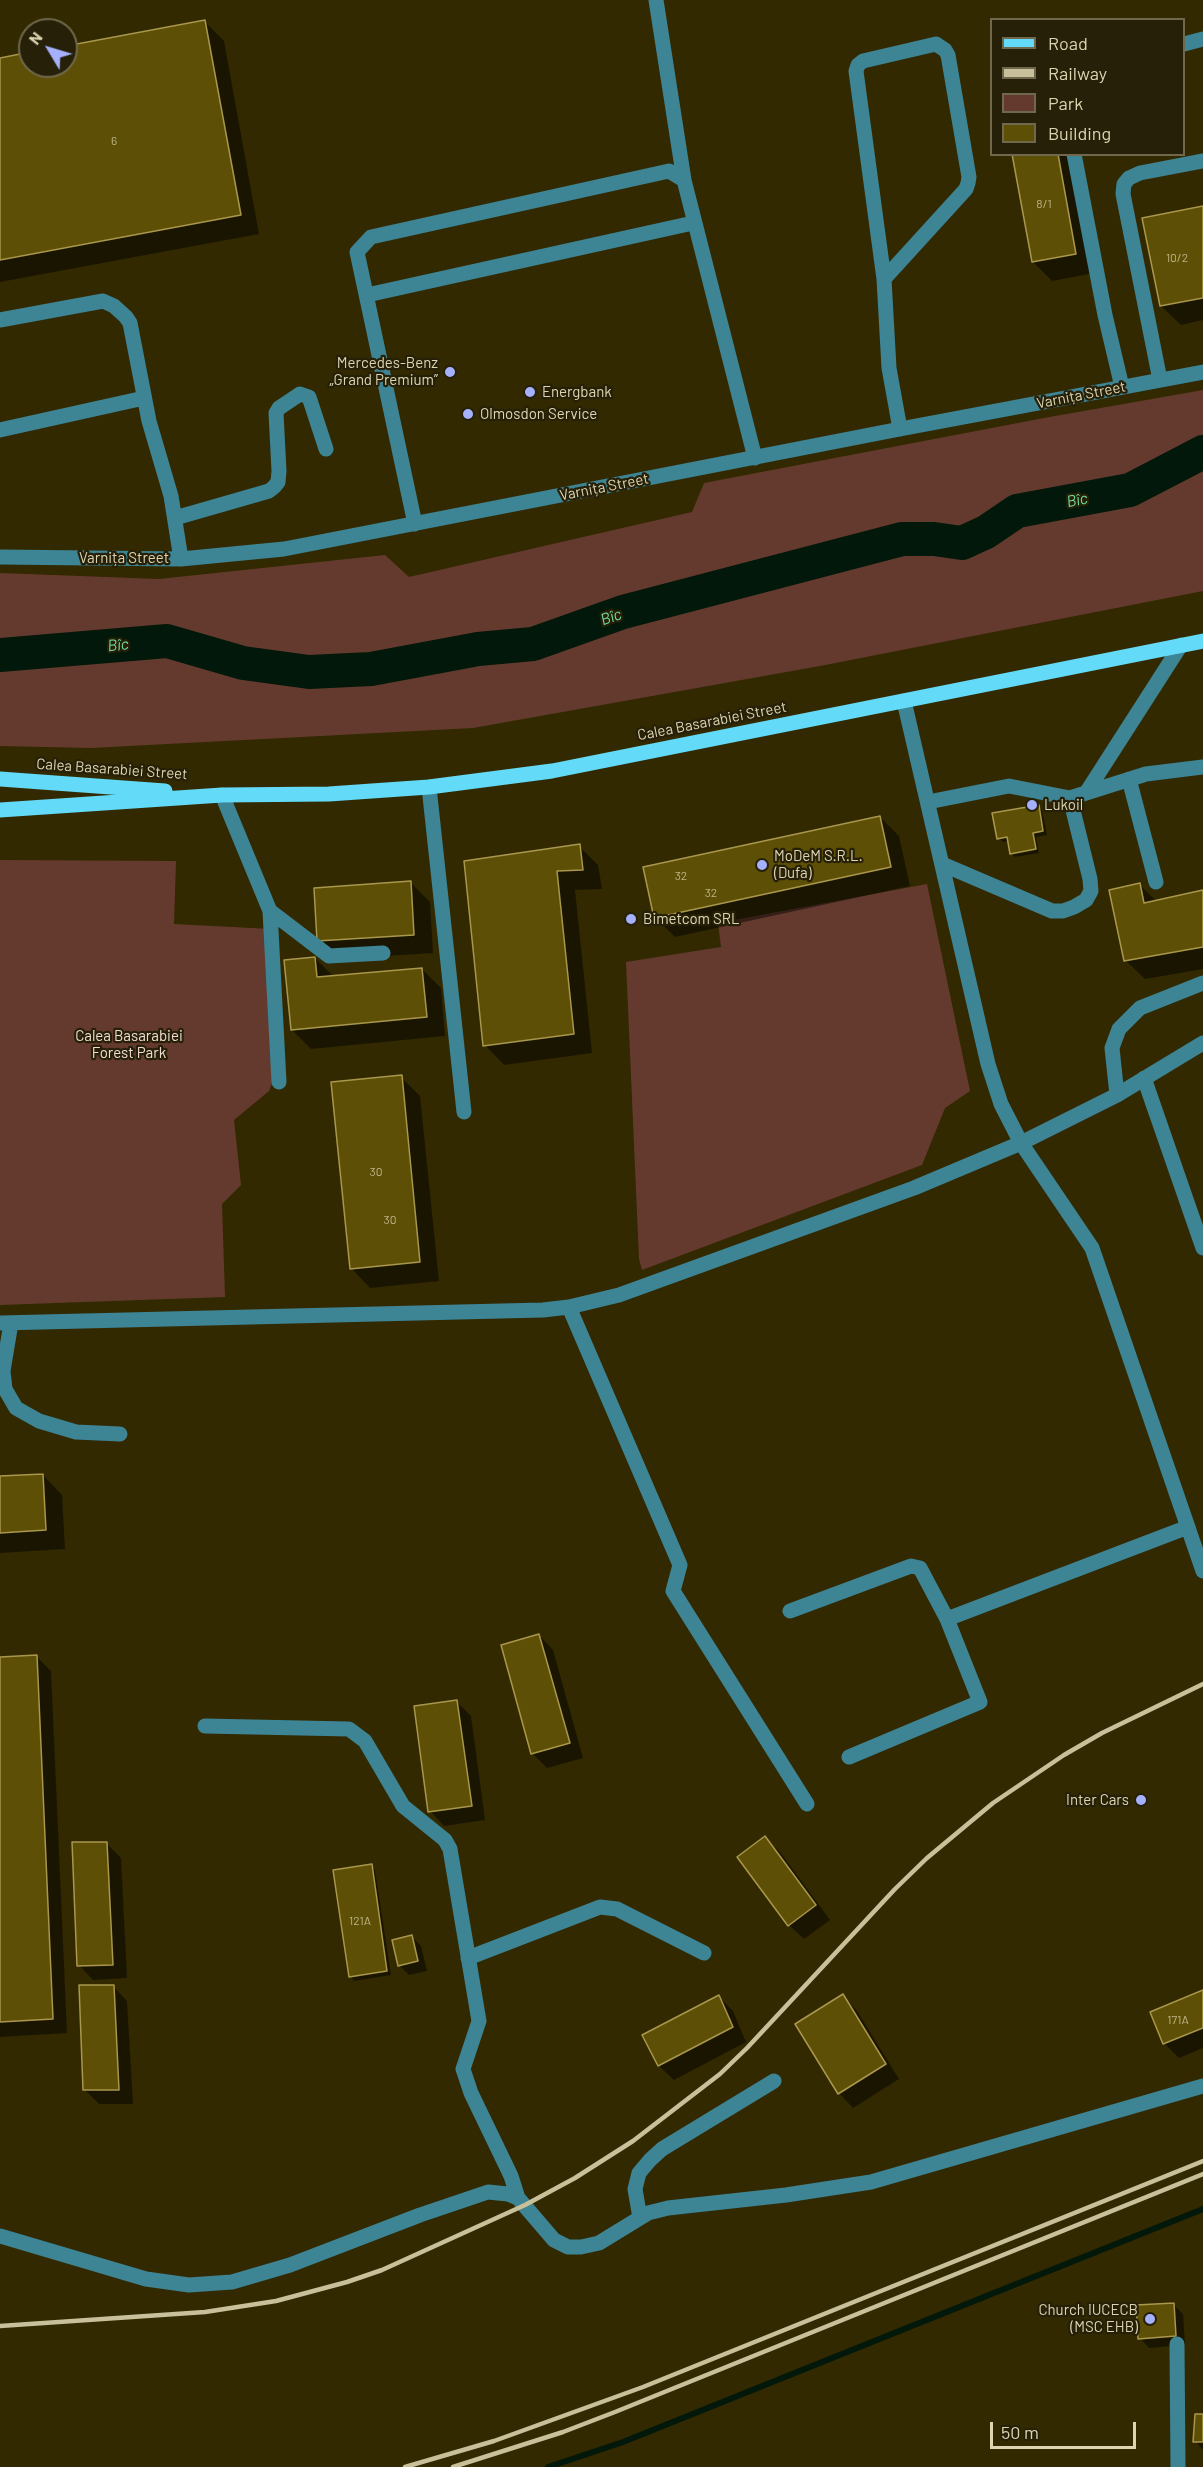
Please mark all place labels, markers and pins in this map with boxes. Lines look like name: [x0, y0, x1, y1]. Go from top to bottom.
place label: Mercedes-Benz „Grand Premium”: [329, 354, 438, 389]
marker: Mercedes-Benz „Grand Premium”: [443, 365, 457, 379]
place label: Energbank: [542, 383, 612, 401]
marker: Energbank: [523, 385, 537, 399]
place label: Olmosdon Service: [480, 405, 597, 423]
marker: Olmosdon Service: [461, 407, 475, 421]
place label: Lukoil: [1044, 796, 1083, 814]
marker: Lukoil: [1025, 798, 1039, 812]
place label: MoDeM S.R.L. (Dufa): [774, 847, 863, 882]
marker: MoDeM S.R.L. (Dufa): [755, 858, 769, 872]
place label: Bimetcom SRL: [643, 910, 739, 928]
marker: Bimetcom SRL: [624, 912, 638, 926]
place label: Inter Cars: [1066, 1791, 1129, 1809]
marker: Inter Cars: [1134, 1793, 1148, 1807]
place label: Church IUCECB (MSC EHB): [1038, 2301, 1138, 2336]
marker: Church IUCECB (MSC EHB): [1143, 2312, 1157, 2326]

